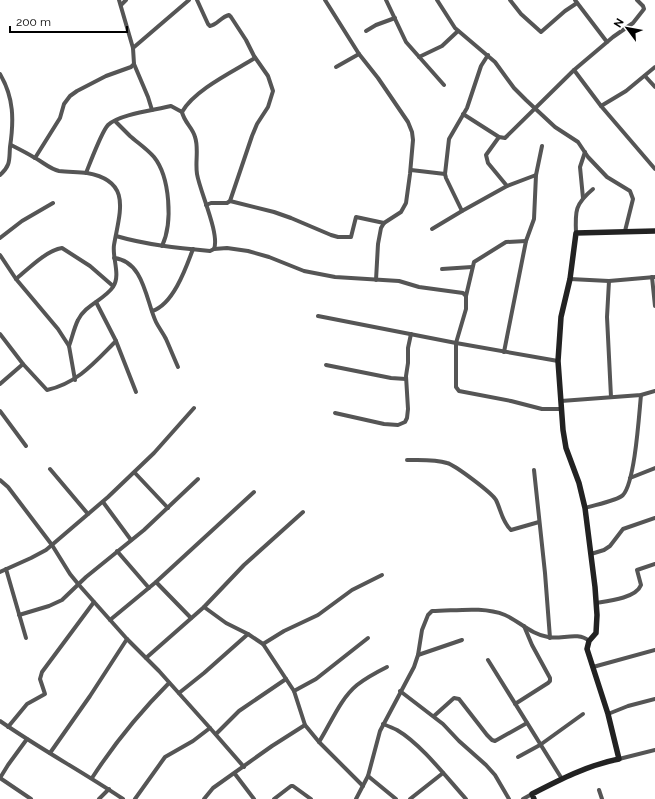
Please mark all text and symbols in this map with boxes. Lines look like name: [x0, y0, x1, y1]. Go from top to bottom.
scale bar: [10, 8, 127, 34]
north arrow: [607, 8, 647, 48]
text: 200 m: [16, 15, 51, 29]
text: N: [611, 16, 627, 30]

